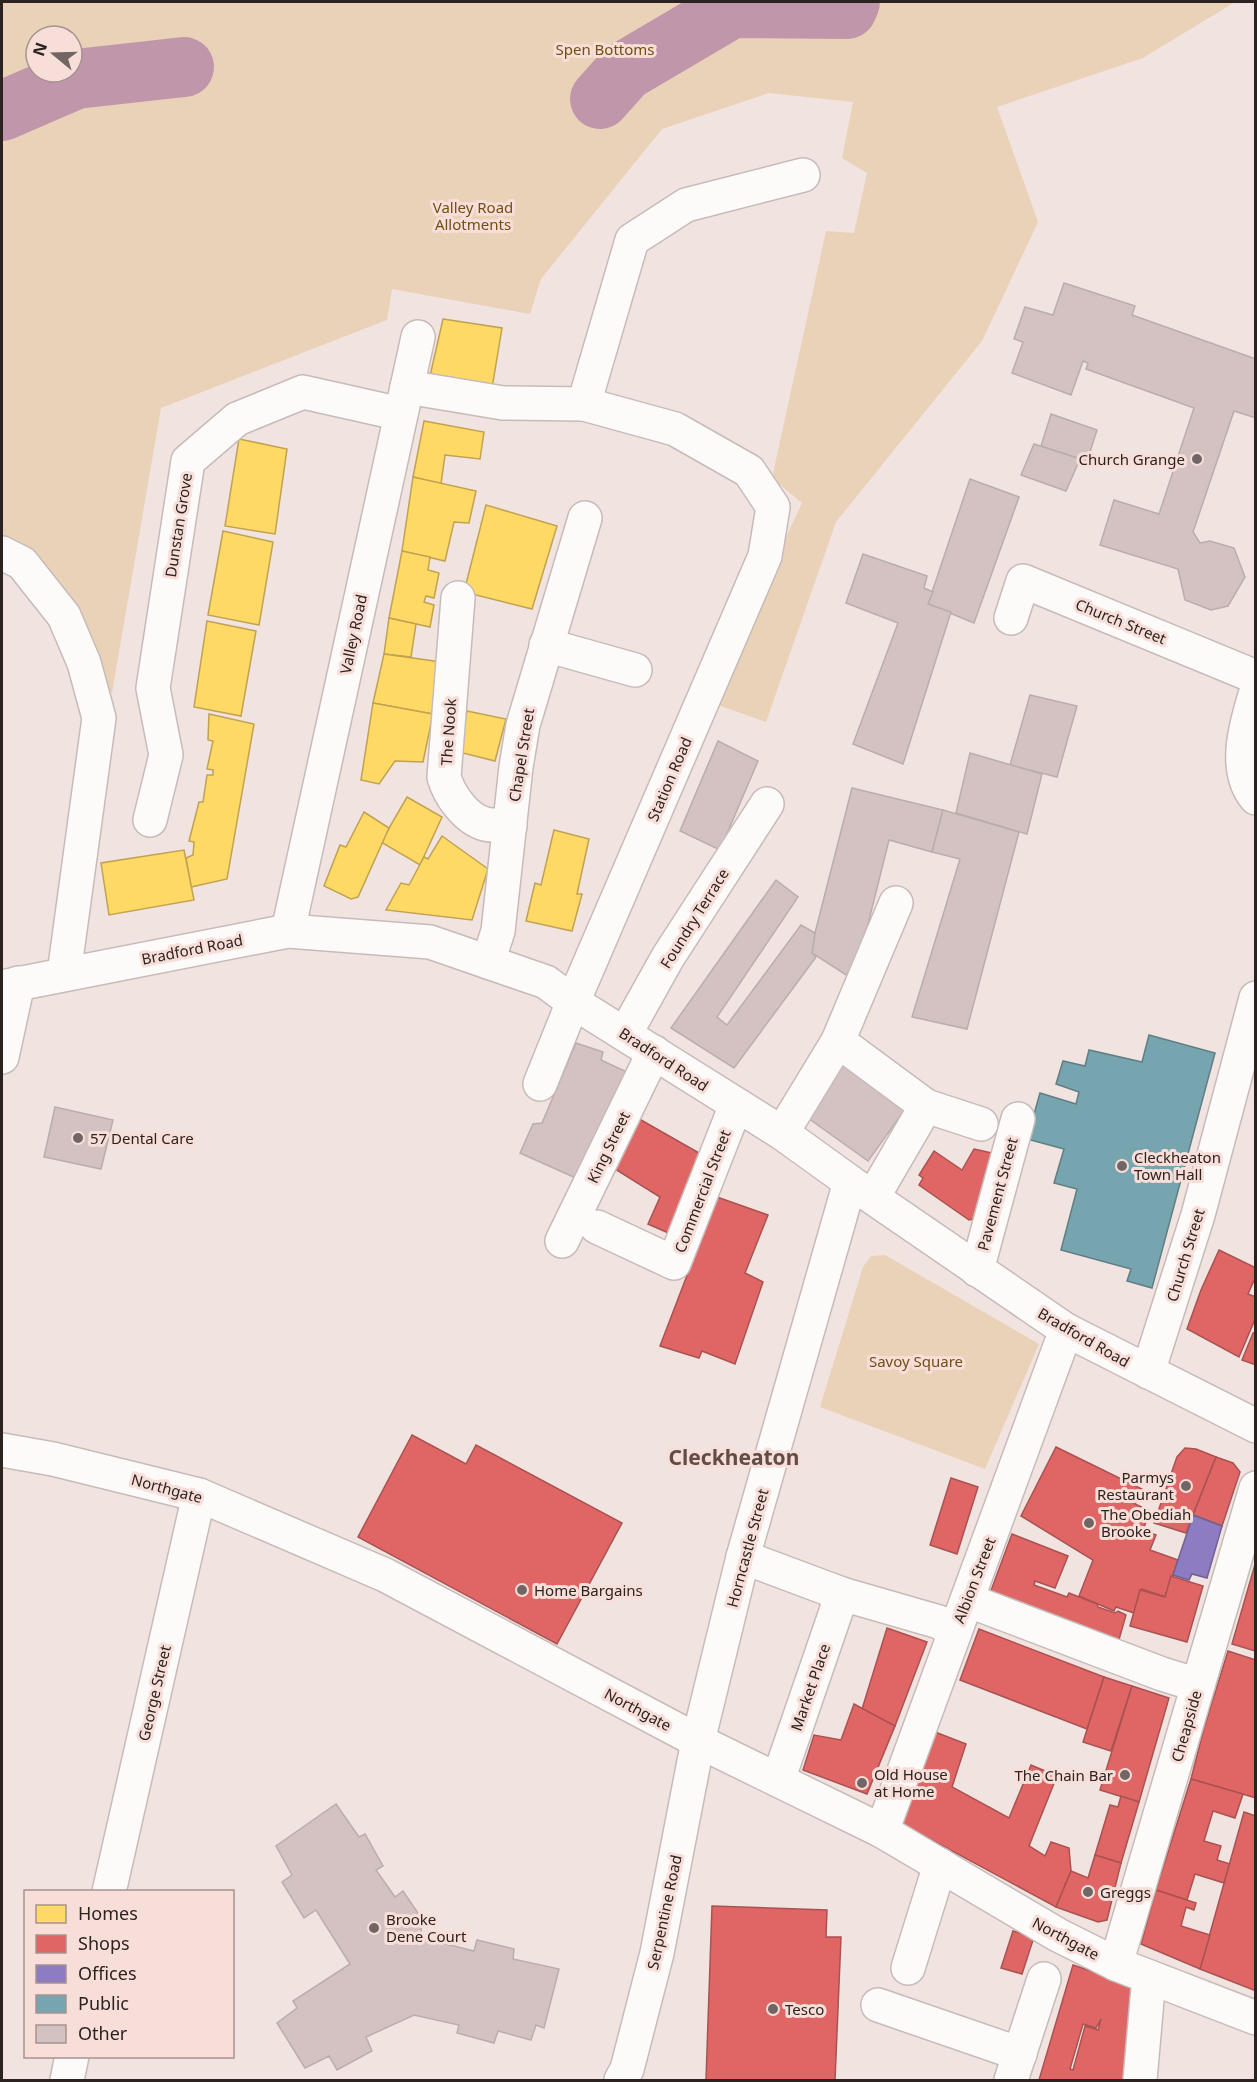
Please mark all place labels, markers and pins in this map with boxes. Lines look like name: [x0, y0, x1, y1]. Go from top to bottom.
place label: Church Grange: [1079, 449, 1185, 469]
marker: Church Grange: [1190, 452, 1204, 466]
place label: 57 Dental Care: [90, 1128, 194, 1148]
marker: 57 Dental Care: [71, 1131, 85, 1145]
place label: Cleckheaton Town Hall: [1134, 1147, 1221, 1184]
marker: Cleckheaton Town Hall: [1115, 1159, 1129, 1173]
place label: Parmys Restaurant: [1097, 1467, 1175, 1504]
marker: Parmys Restaurant: [1179, 1479, 1193, 1493]
place label: The Obediah Brooke: [1101, 1504, 1191, 1541]
marker: The Obediah Brooke: [1082, 1516, 1096, 1530]
place label: Home Bargains: [534, 1580, 643, 1600]
marker: Home Bargains: [515, 1583, 529, 1597]
place label: Old House at Home: [874, 1764, 948, 1801]
place label: The Chain Bar: [1014, 1765, 1113, 1785]
marker: The Chain Bar: [1118, 1768, 1132, 1782]
marker: Old House at Home: [855, 1776, 869, 1790]
place label: Greggs: [1100, 1882, 1151, 1902]
marker: Greggs: [1081, 1885, 1095, 1899]
place label: Brooke Dene Court: [386, 1909, 467, 1946]
marker: Brooke Dene Court: [367, 1921, 381, 1935]
place label: Tesco: [785, 1999, 824, 2019]
marker: Tesco: [766, 2002, 780, 2016]

